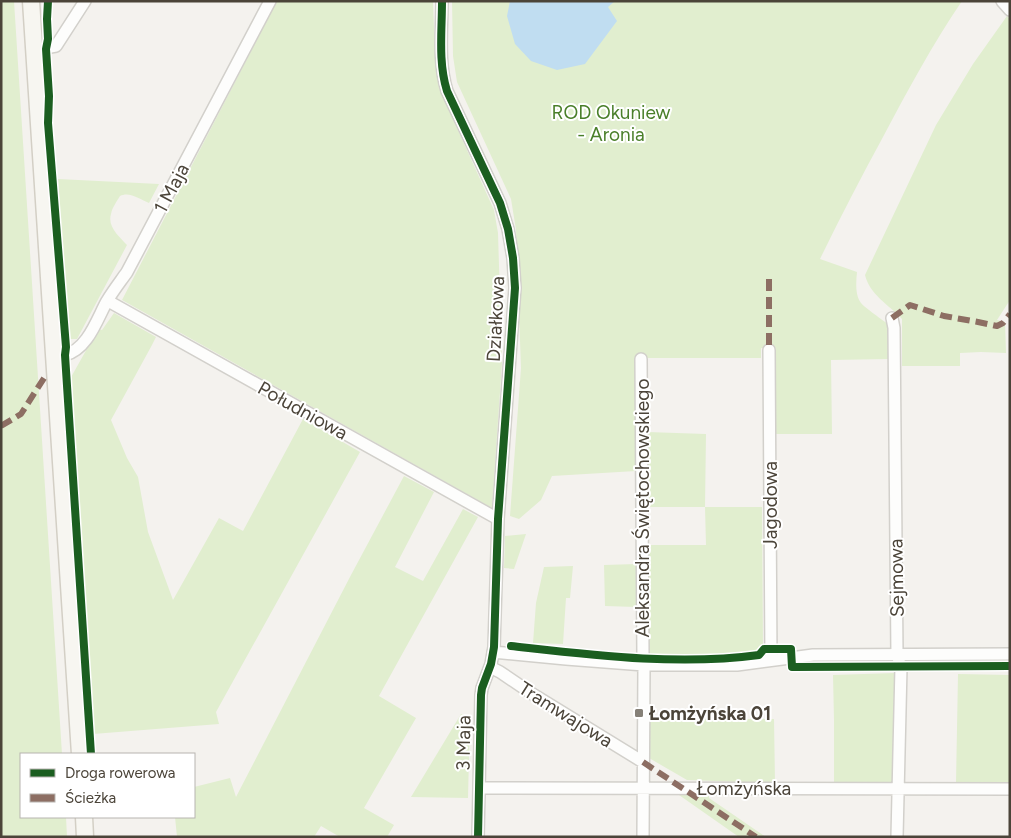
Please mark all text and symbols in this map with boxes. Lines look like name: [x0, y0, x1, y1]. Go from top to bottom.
park label: ROD Okuniew - Aronia: [552, 101, 671, 146]
street label: 1 Maja: [149, 159, 194, 217]
street label: Działkowa: [482, 275, 509, 363]
street label: Południowa: [254, 376, 352, 445]
street label: Aleksandra Świętochowskiego: [631, 379, 654, 637]
street label: Jagodowa: [759, 461, 782, 549]
street label: Sejmowa: [884, 539, 909, 617]
street label: Tramwajowa: [515, 676, 617, 752]
place label: Łomżyńska 01: [649, 702, 771, 725]
marker: Łomżyńska 01: [633, 707, 645, 719]
street label: 3 Maja: [452, 715, 475, 771]
legend: [20, 753, 195, 818]
text: Droga rowerowa: [65, 764, 175, 782]
street label: Łomżyńska: [697, 777, 791, 800]
text: Ścieżka: [65, 789, 116, 807]

